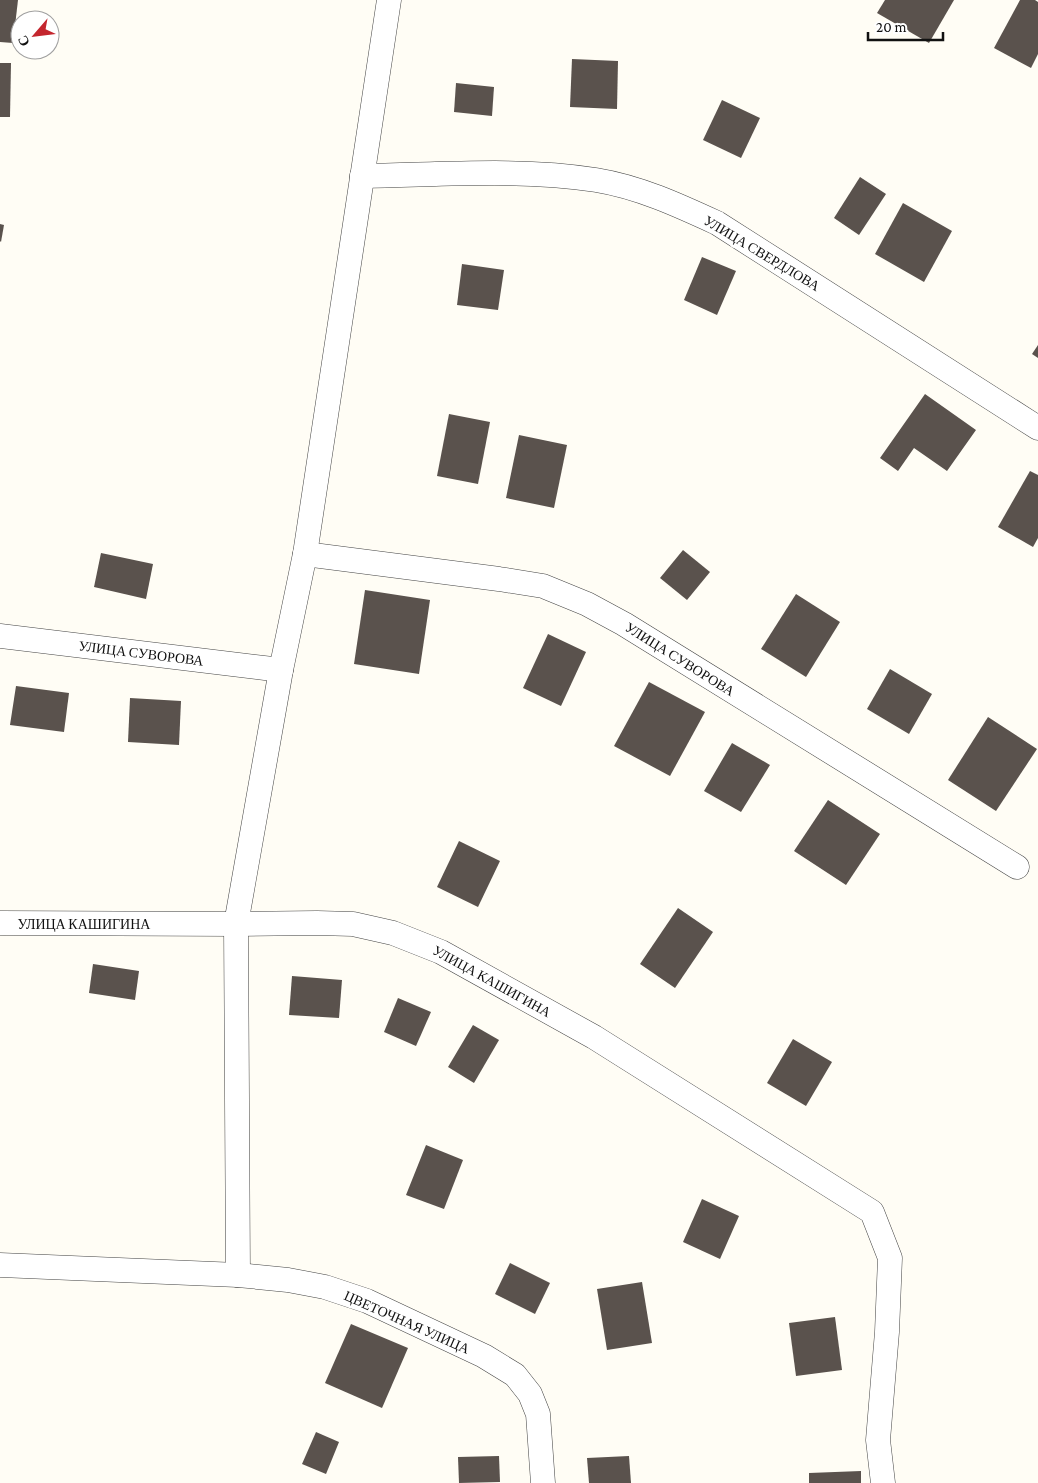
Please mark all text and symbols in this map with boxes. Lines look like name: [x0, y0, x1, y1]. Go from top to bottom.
north arrow: [10, 10, 60, 60]
scale bar: [868, 10, 943, 42]
text: 20 m: [876, 19, 907, 35]
text: С: [14, 33, 33, 49]
street label: УЛИЦА СВЕРДЛОВА: [701, 212, 824, 294]
street label: УЛИЦА СУВОРОВА: [622, 619, 738, 700]
street label: УЛИЦА СУВОРОВА: [78, 637, 205, 669]
street label: УЛИЦА КАШИГИНА: [18, 916, 151, 932]
street label: УЛИЦА КАШИГИНА: [430, 942, 555, 1021]
street label: ЦВЕТОЧНАЯ УЛИЦА: [342, 1287, 473, 1357]

